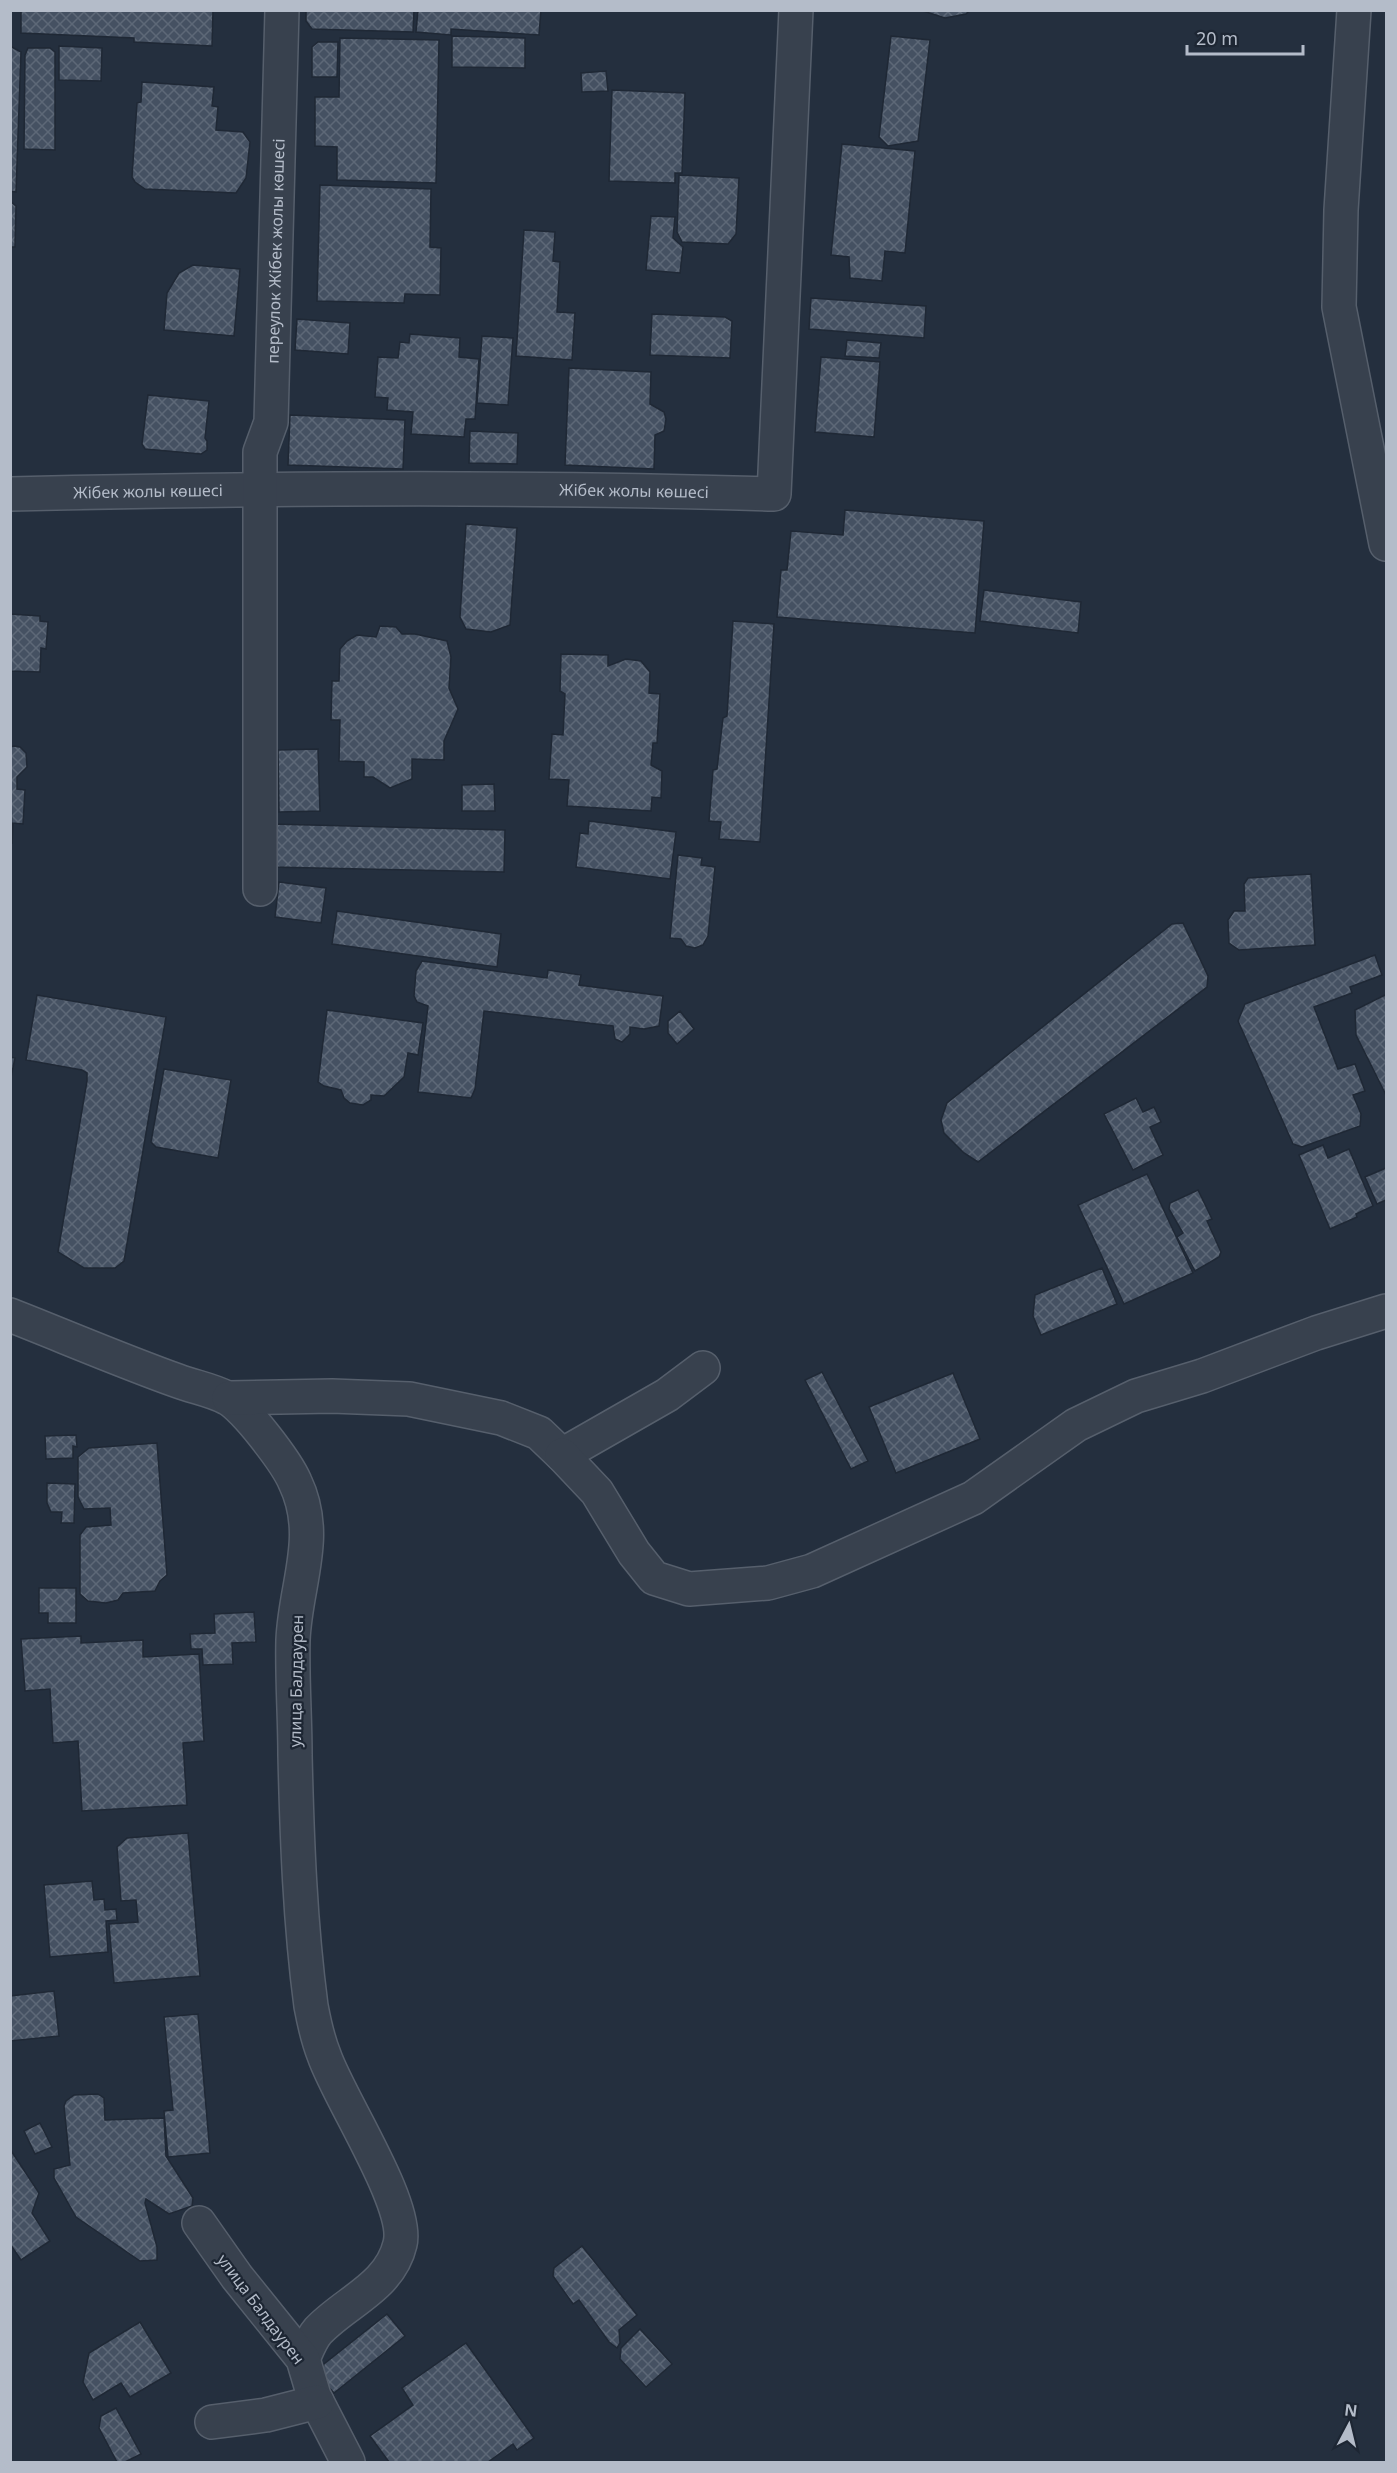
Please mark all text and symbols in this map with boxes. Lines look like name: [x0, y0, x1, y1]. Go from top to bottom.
scale bar: [1187, 18, 1302, 56]
text: 20 m: [1196, 26, 1238, 50]
street label: переулок Жібек жолы көшесі: [262, 138, 290, 364]
street label: Жібек жолы көшесі: [559, 478, 709, 503]
street label: Жібек жолы көшесі: [73, 479, 223, 504]
street label: улица Балдаурен: [284, 1615, 308, 1747]
street label: улица Балдаурен: [212, 2249, 310, 2369]
north arrow: [1319, 2395, 1379, 2455]
text: N: [1343, 2398, 1359, 2422]

